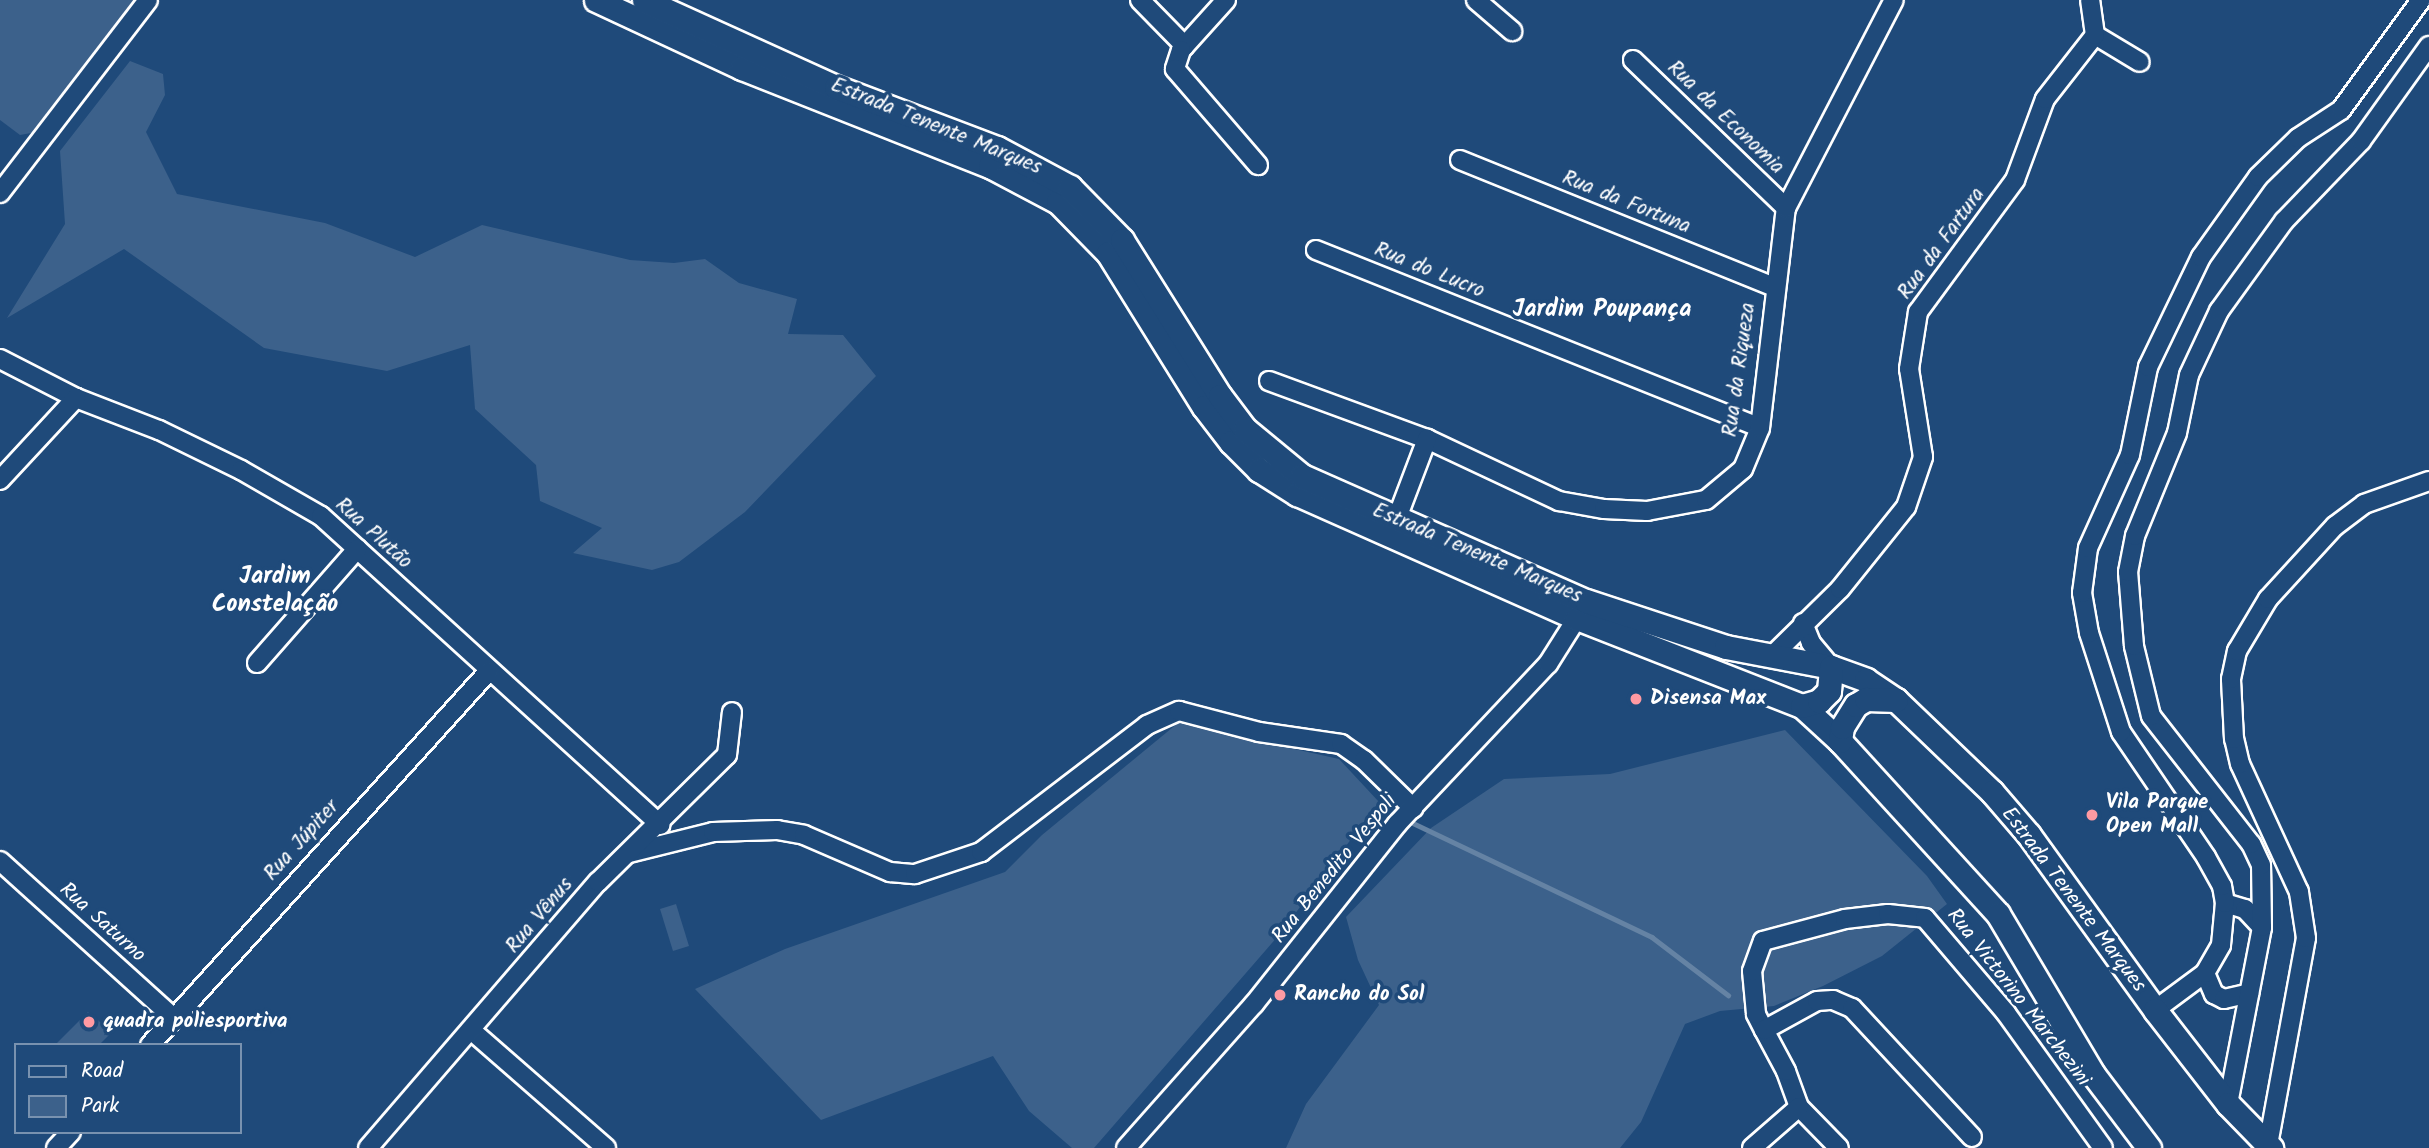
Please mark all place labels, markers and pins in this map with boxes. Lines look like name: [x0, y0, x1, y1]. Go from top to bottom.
place label: Disensa Max: [1650, 686, 1766, 712]
marker: Disensa Max: [1628, 691, 1644, 707]
place label: Vila Parque Open Mall: [2106, 790, 2208, 840]
marker: Vila Parque Open Mall: [2084, 807, 2100, 823]
place label: Rancho do Sol: [1294, 982, 1424, 1008]
marker: Rancho do Sol: [1272, 987, 1288, 1003]
place label: quadra poliesportiva: [103, 1009, 287, 1035]
marker: quadra poliesportiva: [81, 1014, 97, 1030]

